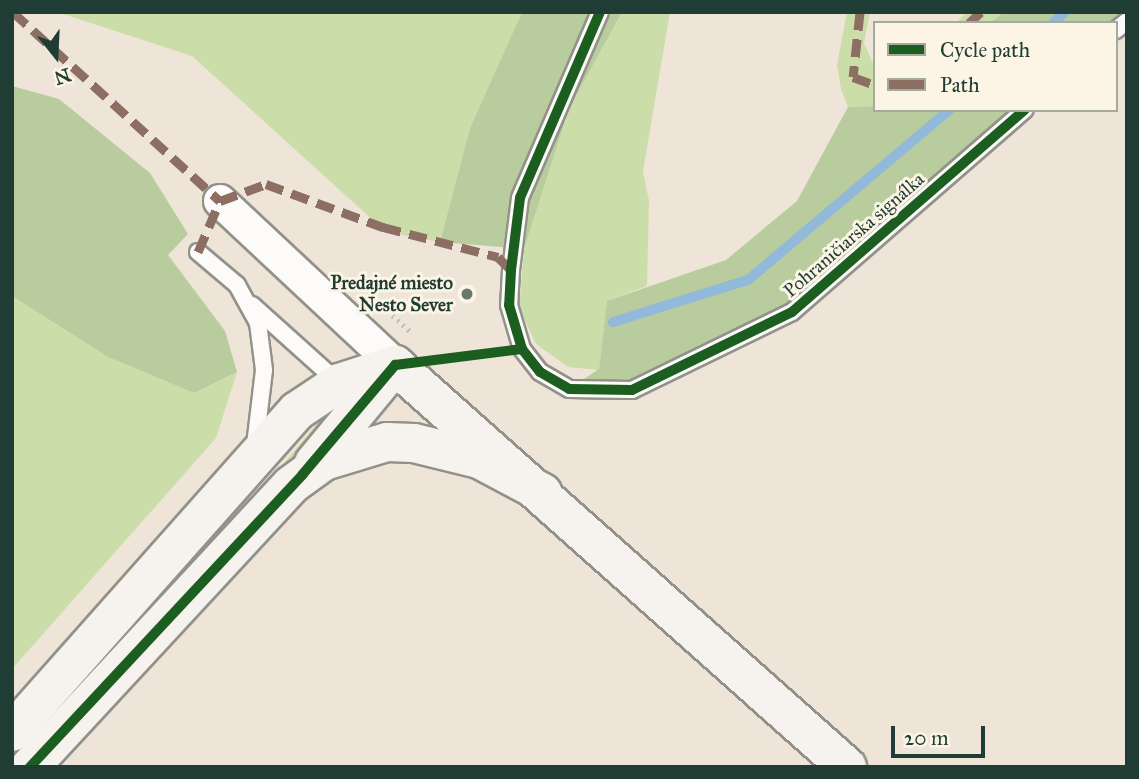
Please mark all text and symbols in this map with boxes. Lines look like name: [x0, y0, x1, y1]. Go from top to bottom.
north arrow: [21, 21, 91, 91]
legend: [873, 21, 1118, 112]
text: Cycle path: [940, 37, 1030, 63]
text: N: [51, 63, 74, 90]
text: Path: [940, 72, 980, 98]
street label: Pohraničiarska signálka: [779, 168, 929, 302]
place label: Predajné miesto Nesto Sever: [330, 272, 453, 316]
marker: Predajné miesto Nesto Sever: [459, 286, 475, 302]
scale bar: [894, 712, 988, 756]
text: 20 m: [904, 725, 949, 751]

